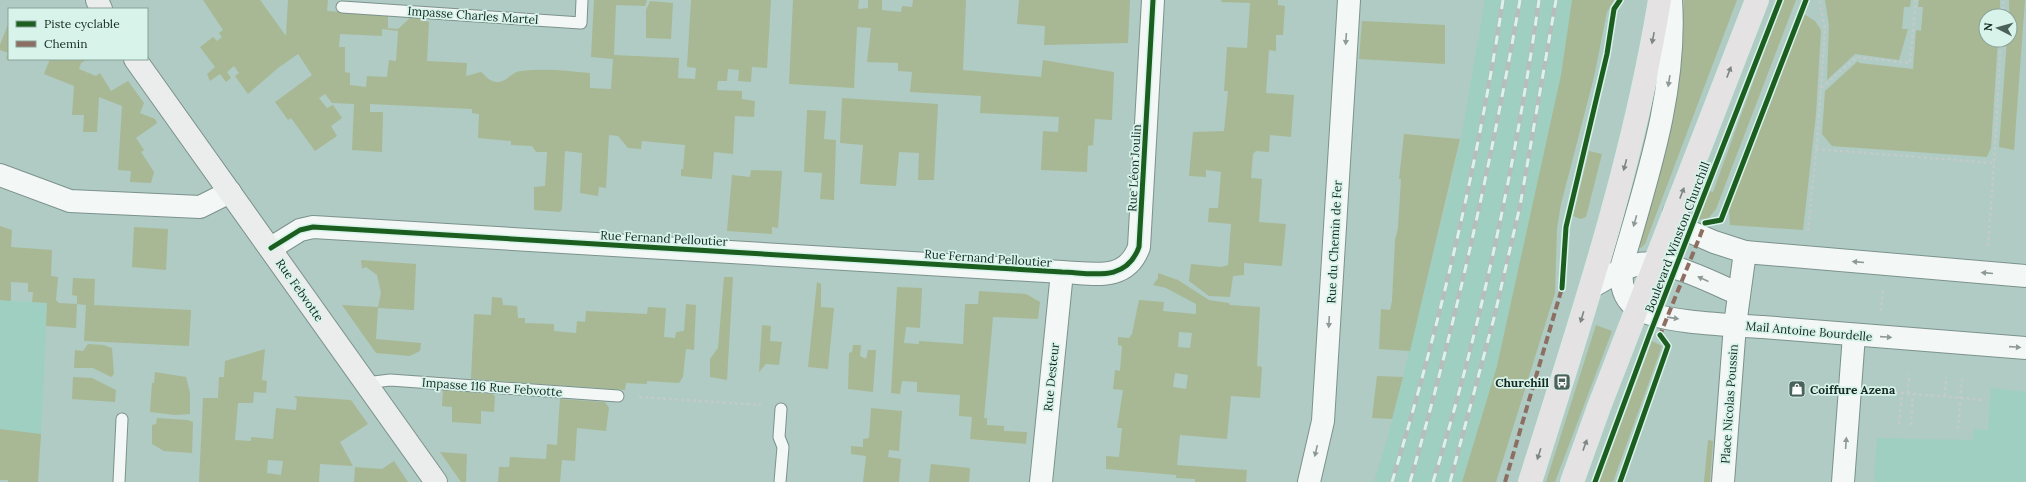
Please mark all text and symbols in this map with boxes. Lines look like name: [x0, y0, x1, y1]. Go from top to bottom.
street label: Impasse Charles Martel: [407, 3, 539, 27]
legend: [8, 8, 148, 60]
north arrow: [1978, 8, 2018, 48]
text: Piste cyclable: [44, 16, 120, 31]
text: N: [1981, 22, 1996, 32]
one-way arrow: [1650, 32, 1656, 45]
one-way arrow: [1343, 33, 1350, 45]
text: Chemin: [44, 36, 87, 51]
one-way arrow: [1727, 66, 1733, 78]
one-way arrow: [1665, 75, 1671, 87]
street label: Rue Léon Joulin: [1124, 124, 1144, 212]
one-way arrow: [1622, 159, 1628, 171]
street label: Boulevard Winston Churchill: [1641, 159, 1713, 315]
street label: Rue du Chemin de Fer: [1323, 179, 1345, 304]
one-way arrow: [1680, 187, 1686, 199]
one-way arrow: [1632, 215, 1638, 227]
street label: Rue Fernand Pelloutier: [600, 227, 729, 249]
street label: Rue Fernand Pelloutier: [924, 246, 1053, 270]
street label: Rue Febvotte: [273, 256, 327, 325]
one-way arrow: [1852, 259, 1864, 265]
one-way arrow: [1981, 270, 1993, 276]
one-way arrow: [1698, 276, 1709, 282]
one-way arrow: [1579, 311, 1585, 323]
one-way arrow: [1667, 315, 1679, 321]
one-way arrow: [1325, 316, 1332, 328]
street label: Mail Antoine Bourdelle: [1745, 318, 1873, 344]
one-way arrow: [1880, 334, 1892, 341]
street label: Rue Desteur: [1040, 341, 1062, 412]
street label: Place Nicolas Poussin: [1717, 344, 1741, 464]
one-way arrow: [2009, 344, 2021, 351]
bus stop icon: Churchill: [1552, 372, 1572, 392]
street label: Impasse 116 Rue Febvotte: [421, 375, 563, 399]
place label: Churchill: [1495, 375, 1549, 390]
shop icon: Coiffure Azena: [1787, 379, 1807, 399]
place label: Coiffure Azena: [1810, 382, 1896, 397]
one-way arrow: [1843, 437, 1850, 449]
one-way arrow: [1583, 439, 1589, 451]
one-way arrow: [1313, 445, 1319, 458]
one-way arrow: [1535, 449, 1541, 461]

